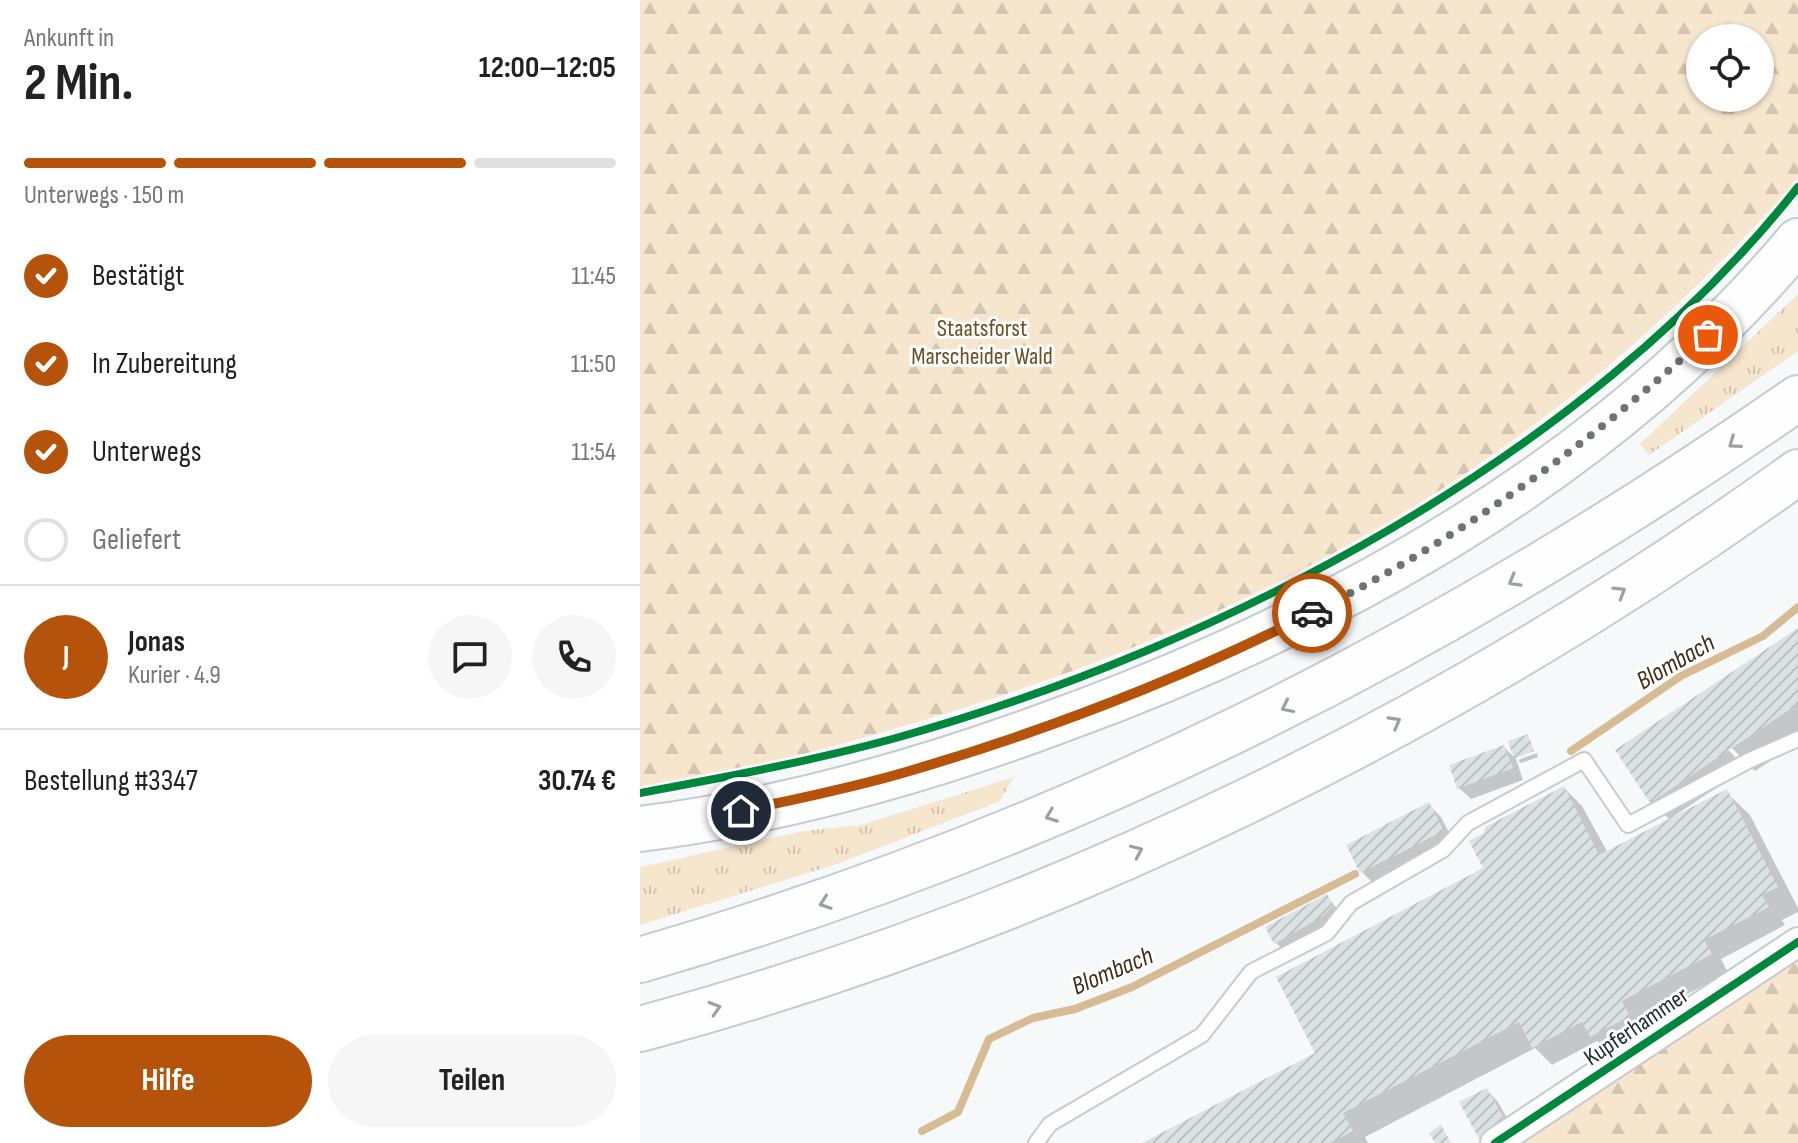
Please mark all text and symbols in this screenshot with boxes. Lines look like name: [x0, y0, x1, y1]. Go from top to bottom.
text: Ankunft in: [24, 23, 114, 54]
map controls: [1686, 24, 1774, 112]
button: locate: [1686, 24, 1774, 112]
text: 12:00–12:05: [479, 50, 616, 86]
text: 2 Min.: [24, 52, 133, 115]
text: Unterwegs · 150 m: [24, 180, 184, 211]
icon: check: [24, 254, 68, 298]
text: Bestätigt: [92, 258, 184, 294]
text: 11:45: [572, 261, 616, 292]
pin: [1674, 301, 1742, 369]
icon: bag: [1686, 313, 1730, 357]
park label: Staatsforst Marscheider Wald: [911, 314, 1053, 371]
icon: check: [24, 342, 68, 386]
text: In Zubereitung: [92, 346, 237, 382]
text: 11:50: [571, 349, 616, 380]
icon: check: [24, 430, 68, 474]
one-way arrow: [1728, 433, 1742, 448]
text: Unterwegs: [92, 434, 201, 470]
text: 11:54: [572, 437, 616, 468]
text: Geliefert: [92, 522, 181, 558]
one-way arrow: [1508, 571, 1523, 587]
courier: [1272, 573, 1352, 653]
one-way arrow: [1611, 586, 1626, 601]
icon: car: [1290, 591, 1334, 635]
button: chat: [428, 615, 512, 699]
button: phone: [532, 615, 616, 699]
text: Jonas: [128, 624, 185, 660]
water label: Blombach: [1631, 628, 1720, 697]
text: J: [63, 639, 69, 675]
text: Kurier · 4.9: [128, 660, 221, 691]
one-way arrow: [1280, 697, 1295, 713]
one-way arrow: [1386, 716, 1401, 732]
text: Bestellung #3347: [24, 763, 198, 799]
text: 30.74 €: [538, 763, 616, 799]
pin: [707, 777, 775, 845]
icon: home: [719, 789, 763, 833]
one-way arrow: [1045, 807, 1059, 823]
one-way arrow: [1129, 845, 1144, 861]
one-way arrow: [819, 893, 833, 910]
water label: Blombach: [1067, 940, 1158, 1002]
street label: Kupferhammer: [1578, 981, 1694, 1072]
one-way arrow: [708, 1001, 721, 1017]
button: Hilfe: [24, 1035, 312, 1127]
button: Teilen: [328, 1035, 616, 1127]

